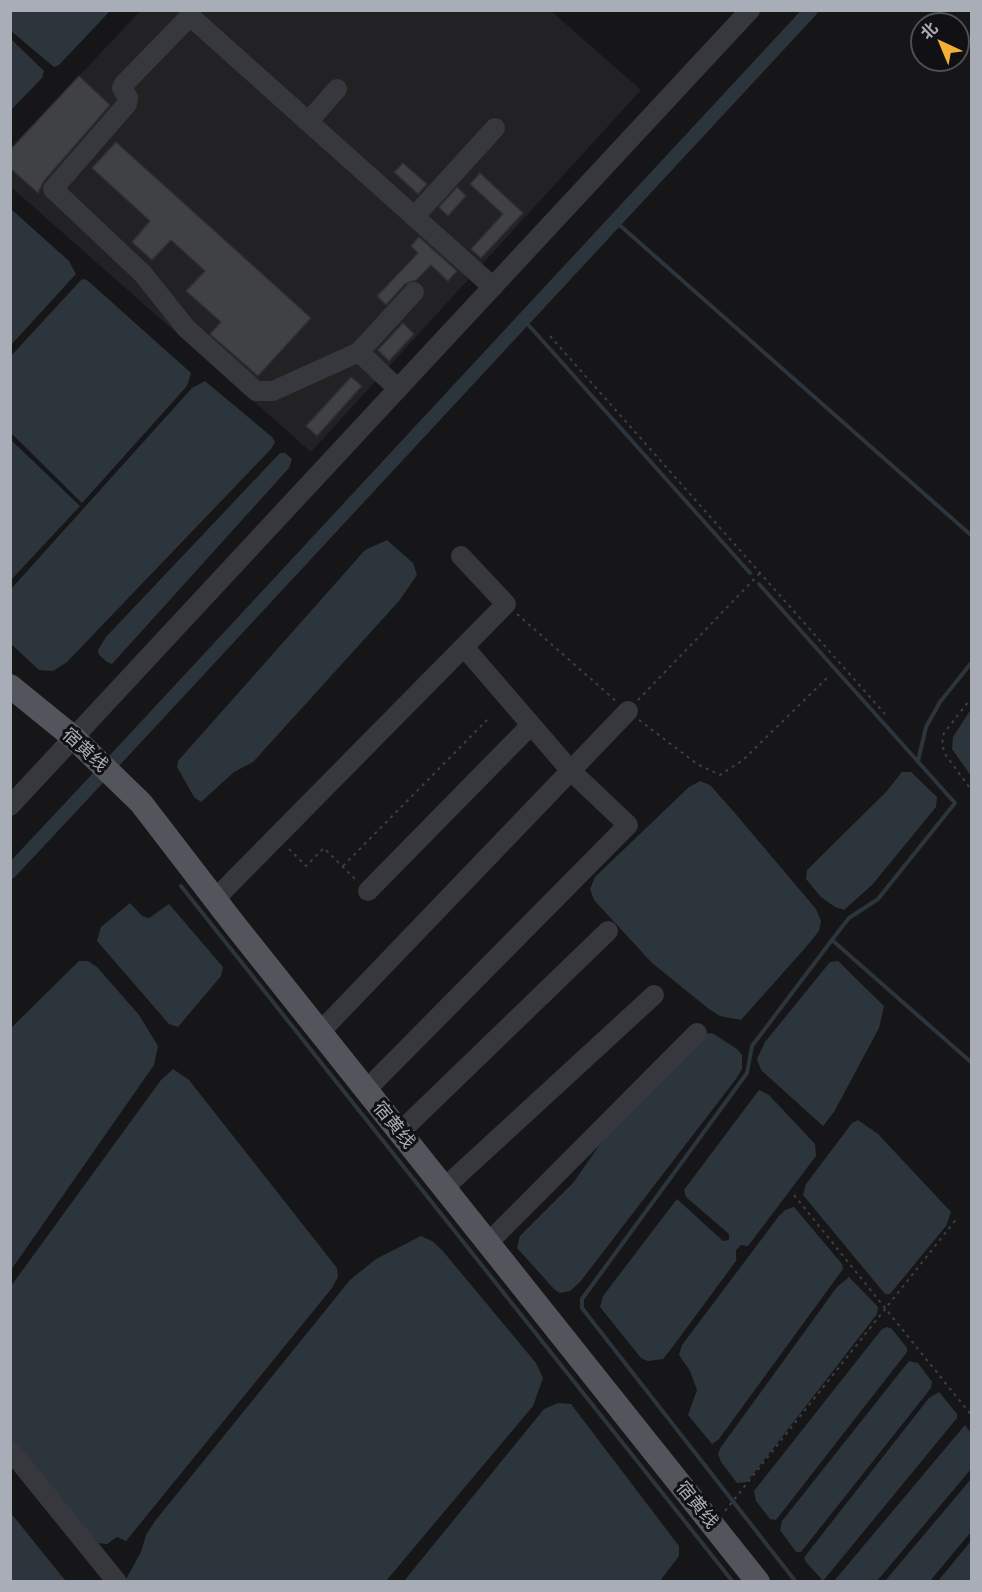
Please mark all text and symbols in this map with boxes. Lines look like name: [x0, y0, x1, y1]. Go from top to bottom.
north arrow: [910, 12, 970, 72]
text: 北: [916, 18, 942, 43]
street label: 宿黄线: [58, 724, 112, 776]
street label: 宿黄线: [369, 1097, 419, 1153]
street label: 宿黄线: [672, 1477, 722, 1533]

